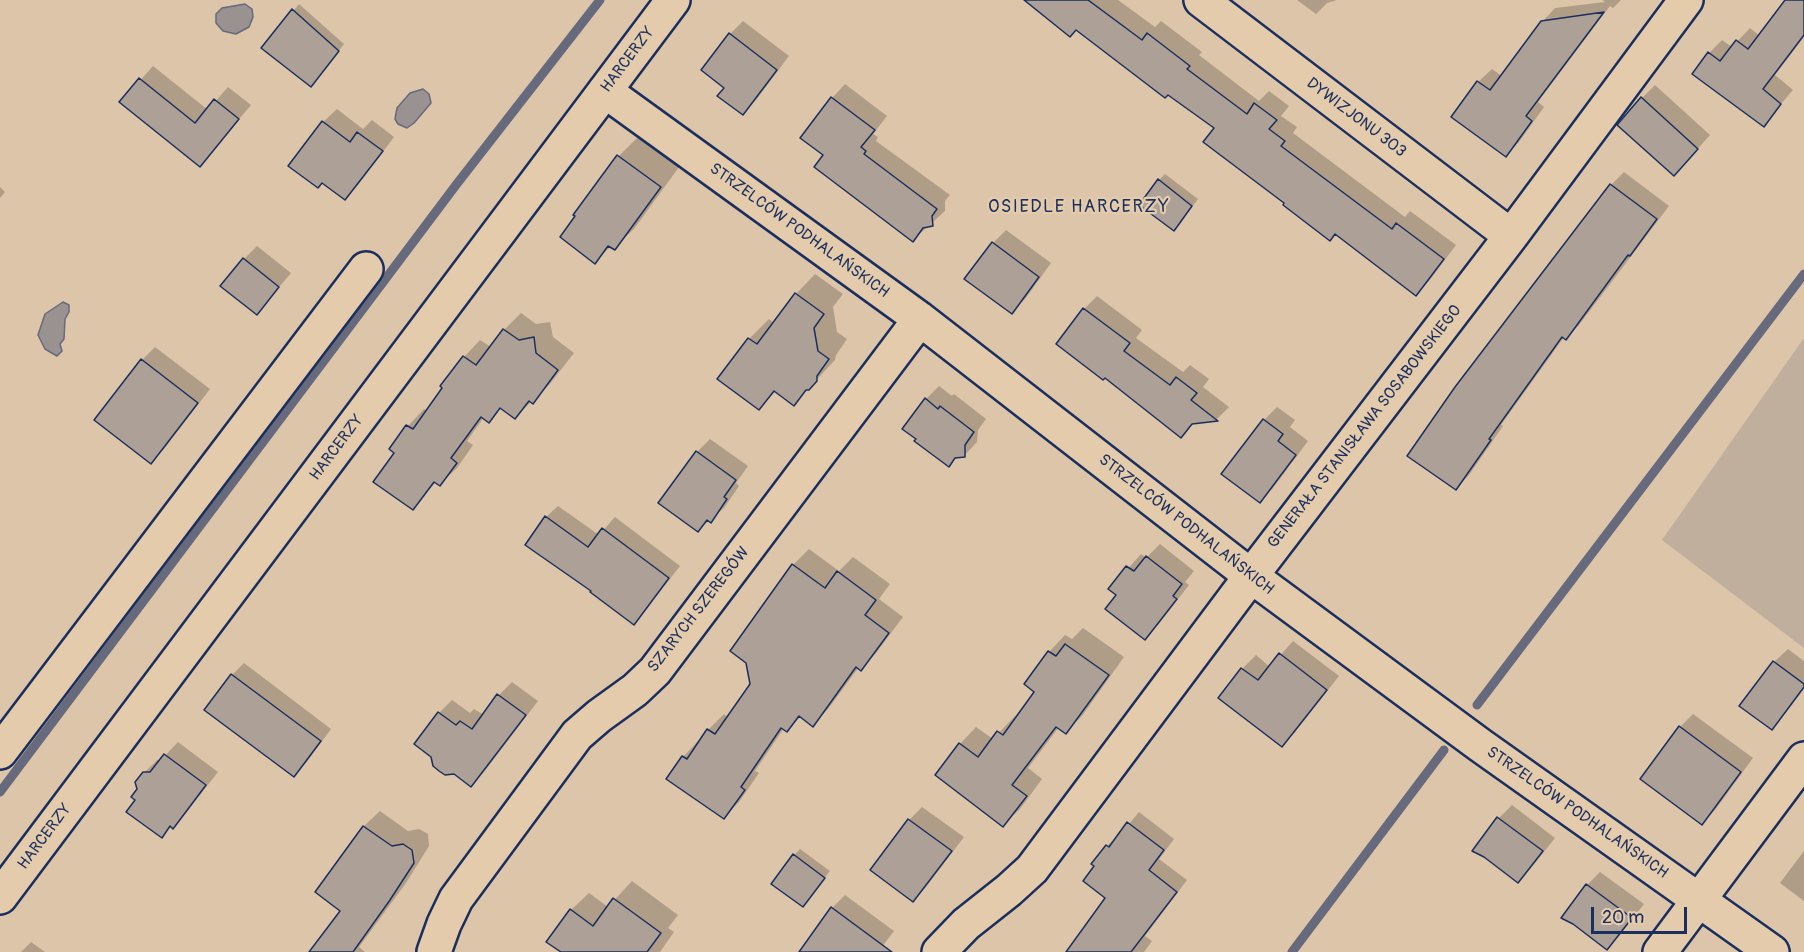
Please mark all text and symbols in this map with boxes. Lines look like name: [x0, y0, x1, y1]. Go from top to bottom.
street label: HARCERZY: [597, 23, 659, 97]
street label: DYWIZJONU 303: [1302, 74, 1410, 162]
street label: STRZELCÓW PODHALAŃSKICH: [706, 159, 892, 303]
district label: OSIEDLE HARCERZY: [988, 196, 1170, 218]
street label: GENERAŁA STANISŁAWA SOSABOWSKIEGO: [1264, 302, 1466, 552]
street label: HARCERZY: [306, 411, 368, 485]
street label: STRZELCÓW PODHALAŃSKICH: [1095, 451, 1277, 599]
street label: SZARYCH SZEREGÓW: [644, 543, 754, 677]
street label: STRZELCÓW PODHALAŃSKICH: [1483, 743, 1671, 883]
street label: HARCERZY: [14, 800, 76, 874]
scale bar: [1594, 895, 1690, 933]
text: 20 m: [1602, 906, 1644, 929]

